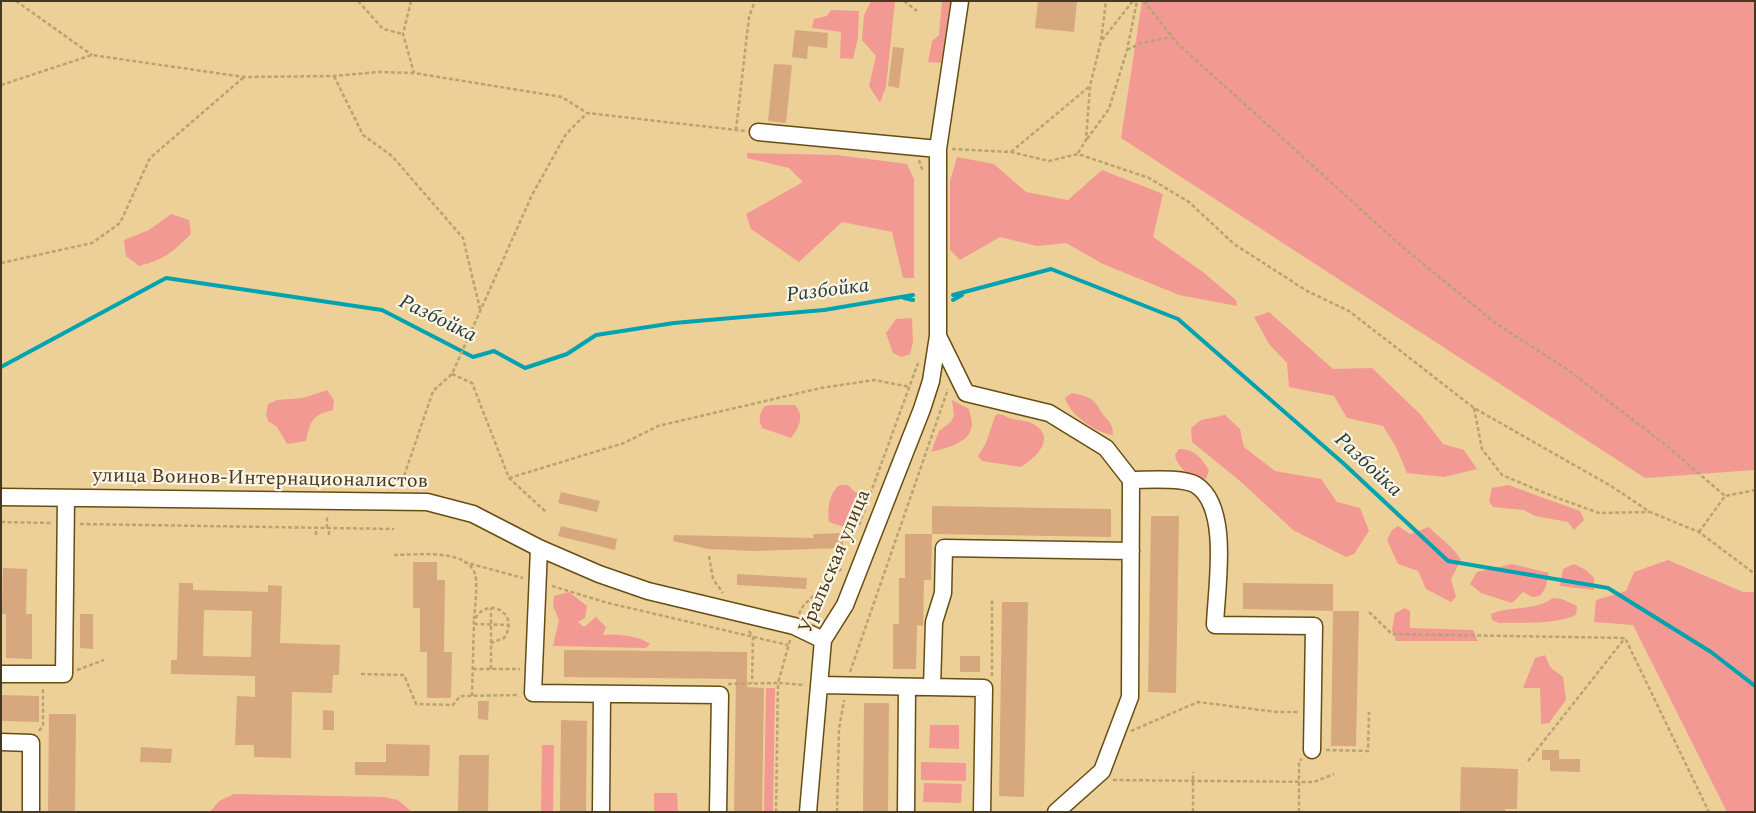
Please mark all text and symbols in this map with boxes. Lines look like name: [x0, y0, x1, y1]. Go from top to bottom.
water label: Разбойка: [785, 274, 871, 310]
water label: Разбойка: [394, 290, 480, 350]
water label: Разбойка: [1328, 428, 1406, 504]
street label: улица Воинов-Интернационалистов: [92, 465, 428, 495]
street label: Уральская улица: [795, 486, 877, 638]

